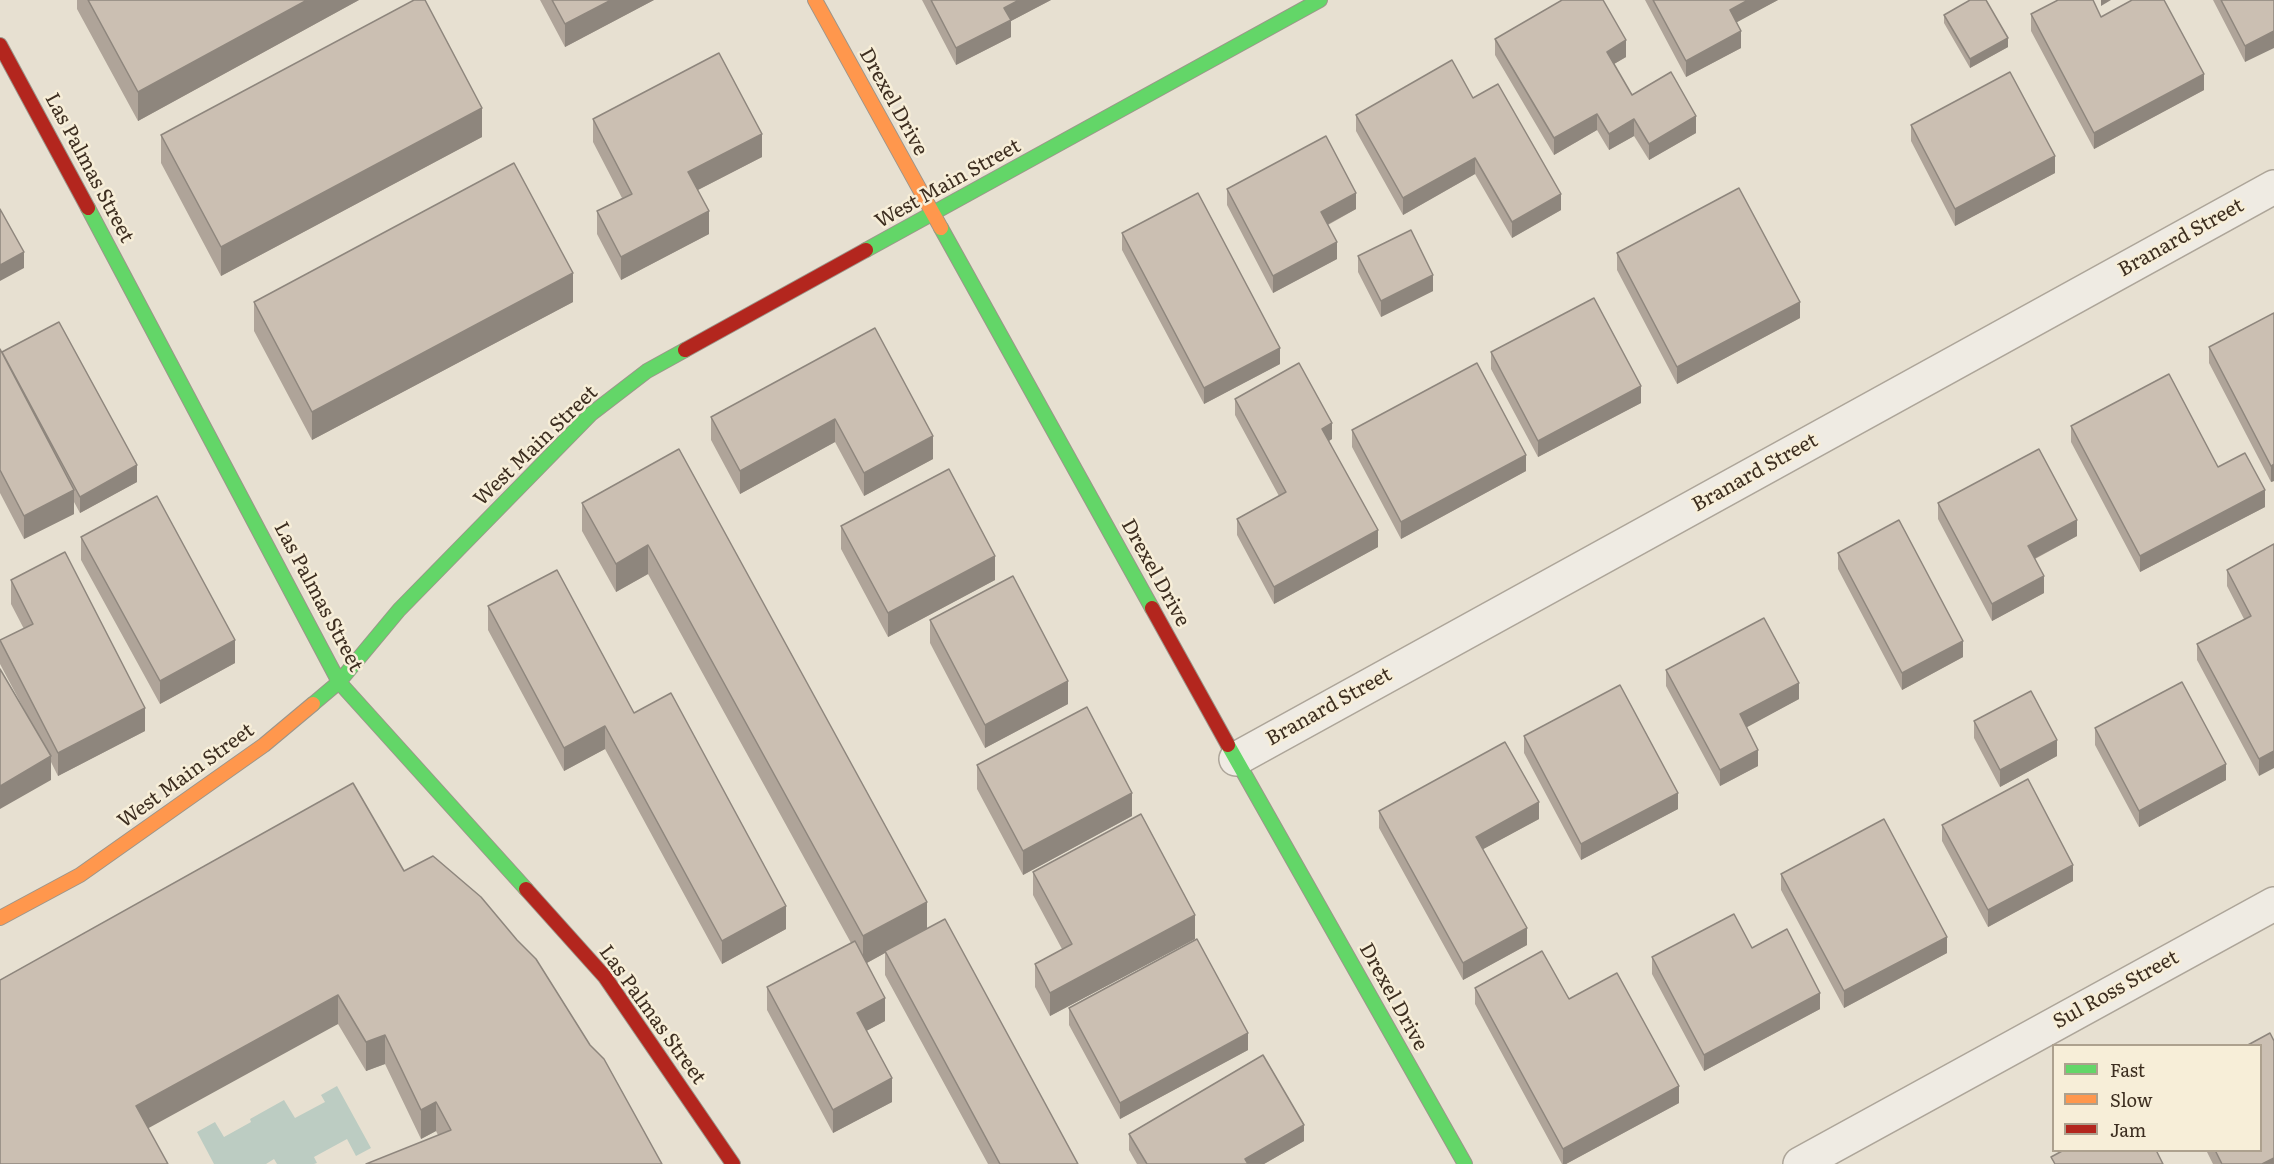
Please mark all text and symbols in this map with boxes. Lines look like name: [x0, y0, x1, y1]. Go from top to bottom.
street label: Drexel Drive: [854, 44, 932, 160]
street label: Las Palmas Street: [39, 89, 139, 247]
street label: West Main Street: [871, 134, 1025, 234]
street label: Branard Street: [2114, 194, 2248, 282]
street label: West Main Street: [469, 381, 603, 511]
street label: Branard Street: [1688, 429, 1822, 517]
street label: Drexel Drive: [1116, 515, 1194, 631]
street label: Las Palmas Street: [268, 518, 368, 676]
street label: Branard Street: [1262, 663, 1396, 751]
street label: West Main Street: [113, 719, 259, 833]
street label: Drexel Drive: [1354, 939, 1432, 1055]
street label: Las Palmas Street: [593, 941, 711, 1089]
street label: Sul Ross Street: [2049, 946, 2183, 1034]
legend: [2052, 1044, 2262, 1152]
text: Fast: [2110, 1056, 2145, 1083]
text: Slow: [2110, 1086, 2152, 1113]
text: Jam: [2110, 1116, 2146, 1143]

